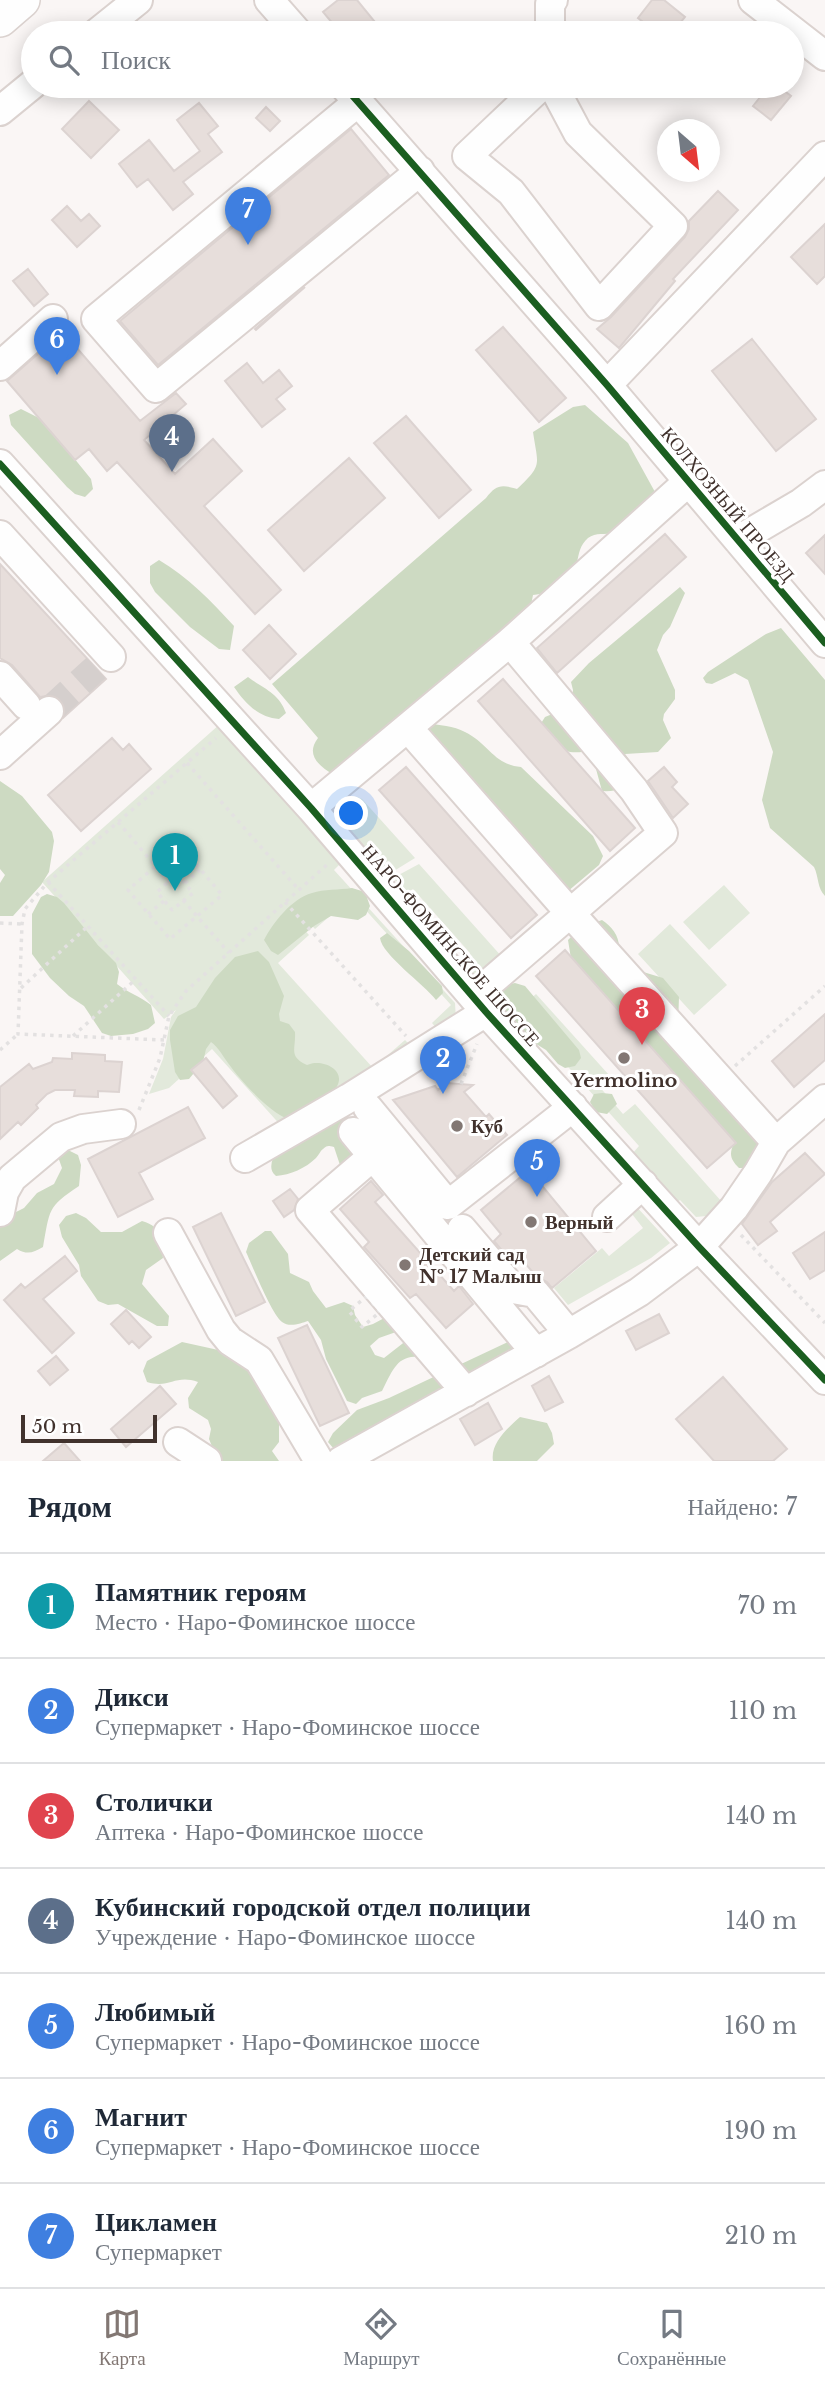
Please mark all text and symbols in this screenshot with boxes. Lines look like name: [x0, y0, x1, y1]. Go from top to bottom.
search box: [21, 21, 804, 98]
icon: search: [45, 41, 83, 79]
text: Поиск: [101, 44, 171, 76]
north arrow: [657, 119, 720, 182]
pin: 7: [225, 187, 271, 245]
pin: 6: [34, 317, 80, 375]
pin: 4: [149, 414, 195, 472]
street label: КОЛХОЗНЫЙ ПРОЕЗД: [656, 422, 799, 586]
your location: [334, 796, 368, 830]
pin: 1: [152, 833, 198, 891]
street label: НАРО-ФОМИНСКОЕ ШОССЕ: [357, 840, 545, 1051]
pin: 3: [619, 987, 665, 1045]
pin: 2: [420, 1036, 466, 1094]
marker: Yermolino: [616, 1050, 632, 1066]
place label: Yermolino: [570, 1069, 677, 1092]
place label: Куб: [471, 1115, 503, 1138]
marker: Куб: [449, 1118, 465, 1134]
pin: 5: [514, 1139, 560, 1197]
place label: Верный: [545, 1211, 613, 1234]
marker: Верный: [523, 1214, 539, 1230]
place label: Детский сад № 17 Малыш: [419, 1243, 541, 1288]
marker: Детский сад № 17 Малыш: [397, 1257, 413, 1273]
scale bar: [21, 1412, 158, 1444]
text: 50 m: [32, 1415, 82, 1438]
text: Рядом: [28, 1488, 112, 1525]
text: Найдено: 7: [687, 1493, 797, 1521]
text: Памятник героям: [95, 1576, 306, 1608]
text: 1: [46, 1592, 56, 1620]
text: 70 m: [738, 1592, 797, 1620]
text: Место · Наро-Фоминское шоссе: [95, 1608, 416, 1636]
text: Дикси: [95, 1681, 169, 1713]
text: 2: [44, 1697, 58, 1725]
text: 110 m: [729, 1697, 797, 1725]
text: Супермаркет · Наро-Фоминское шоссе: [95, 1713, 480, 1741]
text: Столички: [95, 1786, 213, 1818]
text: 3: [44, 1802, 58, 1830]
text: 140 m: [726, 1802, 797, 1830]
text: Аптека · Наро-Фоминское шоссе: [95, 1818, 423, 1846]
text: Кубинский городской отдел полиции: [95, 1891, 531, 1923]
text: 4: [43, 1907, 59, 1935]
text: 140 m: [726, 1907, 797, 1935]
text: Учреждение · Наро-Фоминское шоссе: [95, 1923, 475, 1951]
text: Любимый: [95, 1996, 215, 2028]
text: 5: [44, 2012, 58, 2040]
text: 160 m: [724, 2012, 797, 2040]
text: Супермаркет · Наро-Фоминское шоссе: [95, 2028, 480, 2056]
text: Магнит: [95, 2101, 187, 2133]
text: 6: [43, 2117, 59, 2145]
text: 190 m: [724, 2117, 797, 2145]
text: Супермаркет · Наро-Фоминское шоссе: [95, 2133, 480, 2161]
text: Цикламен: [95, 2206, 217, 2238]
text: 7: [45, 2222, 57, 2250]
text: 210 m: [725, 2222, 797, 2250]
text: Супермаркет: [95, 2238, 222, 2266]
tab: Карта: [99, 2305, 146, 2370]
tab: Маршрут: [343, 2305, 420, 2370]
tab: Сохранённые: [617, 2305, 726, 2370]

